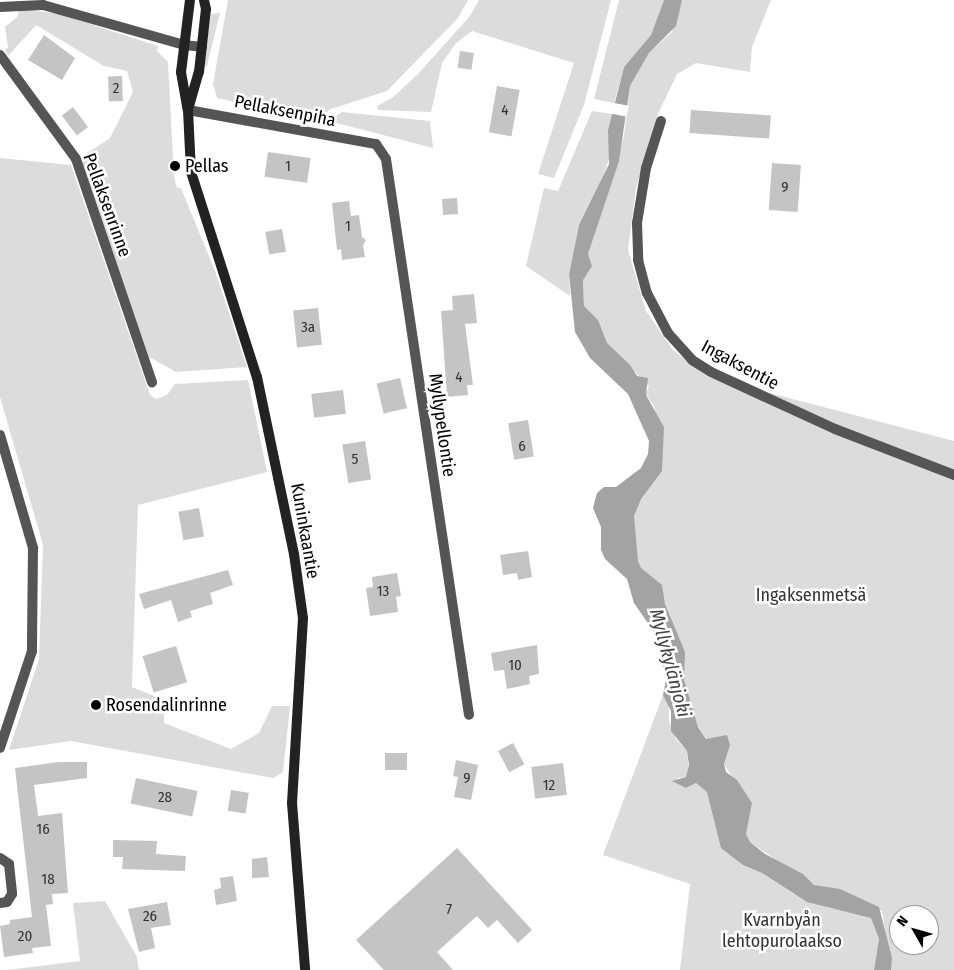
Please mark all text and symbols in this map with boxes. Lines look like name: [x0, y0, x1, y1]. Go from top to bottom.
house number: 2: [113, 80, 119, 98]
street label: Pellaksenpiha: [232, 91, 338, 131]
house number: 4: [501, 102, 509, 120]
street label: Pellaksenrinne: [78, 150, 136, 260]
place label: Pellas: [185, 155, 229, 177]
house number: 1: [285, 158, 291, 176]
marker: Pellas: [169, 160, 181, 172]
house number: 9: [781, 179, 789, 197]
house number: 1: [345, 218, 351, 236]
house number: 3a: [301, 319, 315, 337]
street label: Ingaksentie: [697, 336, 783, 394]
house number: 4: [455, 369, 463, 387]
street label: Myllypellontie: [424, 372, 460, 478]
house number: 6: [518, 438, 526, 456]
house number: 5: [352, 451, 358, 469]
street label: Kuninkaantie: [286, 481, 324, 581]
house number: 13: [377, 583, 389, 601]
park label: Ingaksenmetsä: [756, 584, 866, 606]
water label: Myllykylänjoki: [645, 606, 695, 720]
house number: 10: [508, 657, 522, 675]
place label: Rosendalinrinne: [106, 694, 227, 716]
marker: Rosendalinrinne: [90, 699, 102, 711]
house number: 9: [463, 770, 471, 788]
house number: 12: [543, 777, 555, 795]
house number: 28: [158, 789, 172, 807]
house number: 16: [36, 821, 50, 839]
house number: 18: [41, 871, 55, 889]
house number: 7: [446, 901, 452, 919]
north arrow: [889, 905, 939, 955]
house number: 26: [143, 908, 157, 926]
park label: Kvarnbyån lehtopurolaakso: [722, 910, 842, 952]
text: N: [893, 913, 912, 930]
house number: 20: [18, 928, 32, 946]

